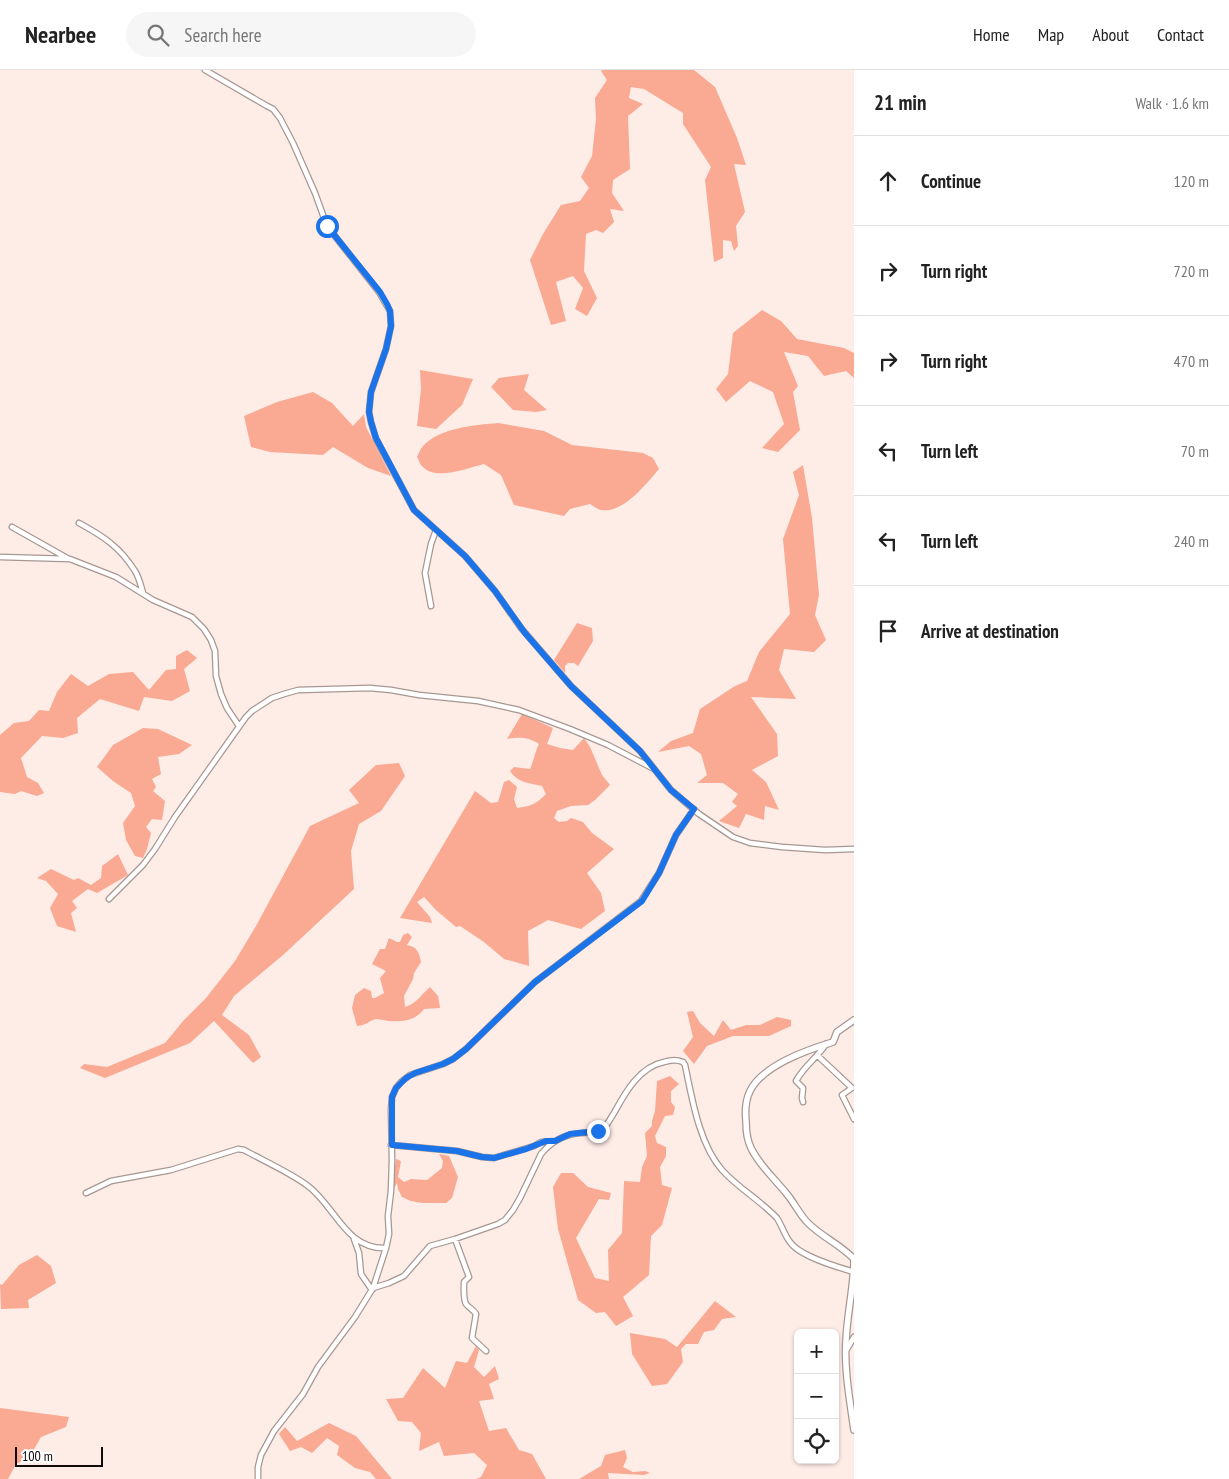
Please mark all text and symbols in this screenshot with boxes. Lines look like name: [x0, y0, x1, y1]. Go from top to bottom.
search box: [126, 12, 476, 57]
text: Nearbee: [25, 19, 96, 50]
icon: search: [144, 21, 172, 49]
text: Search here: [184, 23, 262, 47]
text: Home: [973, 23, 1010, 46]
text: Map: [1038, 23, 1064, 46]
text: About: [1092, 23, 1129, 46]
text: Contact: [1157, 23, 1204, 46]
text: 21 min: [874, 89, 926, 116]
text: Walk · 1.6 km: [1135, 93, 1209, 113]
icon: ahead: [874, 167, 902, 195]
text: Continue: [921, 169, 981, 193]
text: 120 m: [1174, 171, 1209, 191]
route start: [316, 215, 339, 238]
icon: right: [874, 257, 902, 285]
text: Turn right: [921, 259, 987, 283]
text: 720 m: [1174, 261, 1209, 281]
icon: right: [874, 347, 902, 375]
text: Turn right: [921, 349, 987, 373]
text: 470 m: [1174, 351, 1209, 371]
icon: left: [874, 437, 902, 465]
text: Turn left: [921, 439, 978, 463]
text: 70 m: [1181, 441, 1209, 461]
icon: left: [874, 527, 902, 555]
text: Turn left: [921, 529, 978, 553]
text: 240 m: [1174, 531, 1209, 551]
icon: arrive: [874, 617, 902, 645]
text: Arrive at destination: [921, 619, 1059, 643]
route end: [587, 1120, 610, 1143]
map controls: [794, 1329, 839, 1464]
button: +: [794, 1329, 839, 1374]
button: −: [794, 1374, 839, 1419]
button: locate: [794, 1419, 839, 1464]
scale bar: [15, 1444, 102, 1467]
text: 100 m: [22, 1447, 53, 1465]

